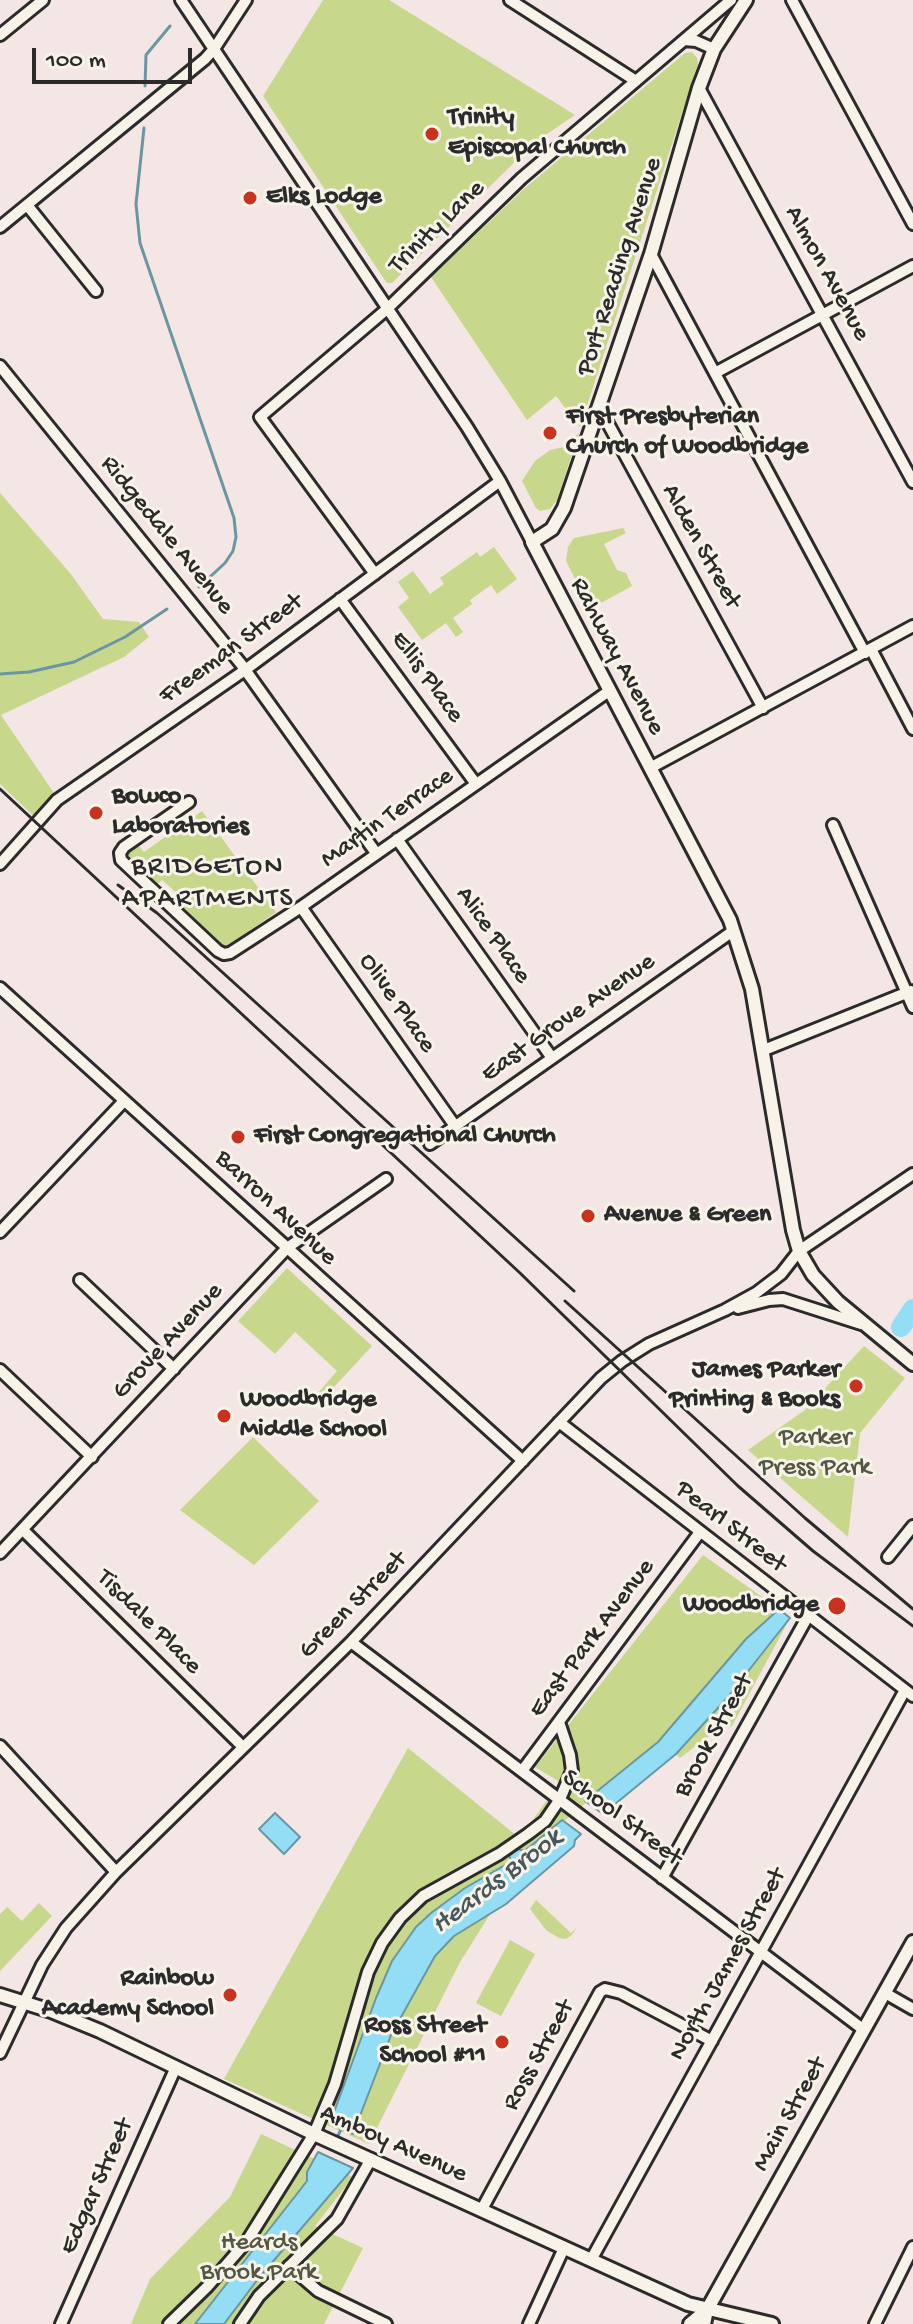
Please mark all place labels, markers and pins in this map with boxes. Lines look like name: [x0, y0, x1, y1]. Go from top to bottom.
place label: Trinity Episcopal Church: [448, 103, 626, 164]
marker: Trinity Episcopal Church: [423, 125, 441, 143]
place label: Elks Lodge: [266, 182, 382, 214]
marker: Elks Lodge: [241, 189, 259, 207]
place label: First Presbyterian Church of Woodbridge: [566, 402, 808, 464]
marker: First Presbyterian Church of Woodbridge: [541, 424, 559, 442]
place label: Bowco Laboratories: [112, 782, 249, 844]
marker: Bowco Laboratories: [87, 804, 105, 822]
place label: First Congregational Church: [254, 1121, 556, 1153]
marker: First Congregational Church: [229, 1128, 247, 1146]
place label: Avenue & Green: [604, 1200, 771, 1232]
marker: Avenue & Green: [579, 1207, 597, 1225]
place label: James Parker Printing & Books: [669, 1355, 840, 1416]
marker: James Parker Printing & Books: [847, 1377, 865, 1395]
place label: Woodbridge Middle School: [240, 1385, 387, 1446]
marker: Woodbridge Middle School: [215, 1407, 233, 1425]
place label: Woodbridge: [683, 1590, 819, 1622]
marker: Woodbridge: [826, 1595, 848, 1617]
place label: Rainbow Academy School: [42, 1964, 214, 2026]
marker: Rainbow Academy School: [221, 1986, 239, 2004]
place label: Ross Street School #11: [364, 2011, 486, 2072]
marker: Ross Street School #11: [493, 2033, 511, 2051]

